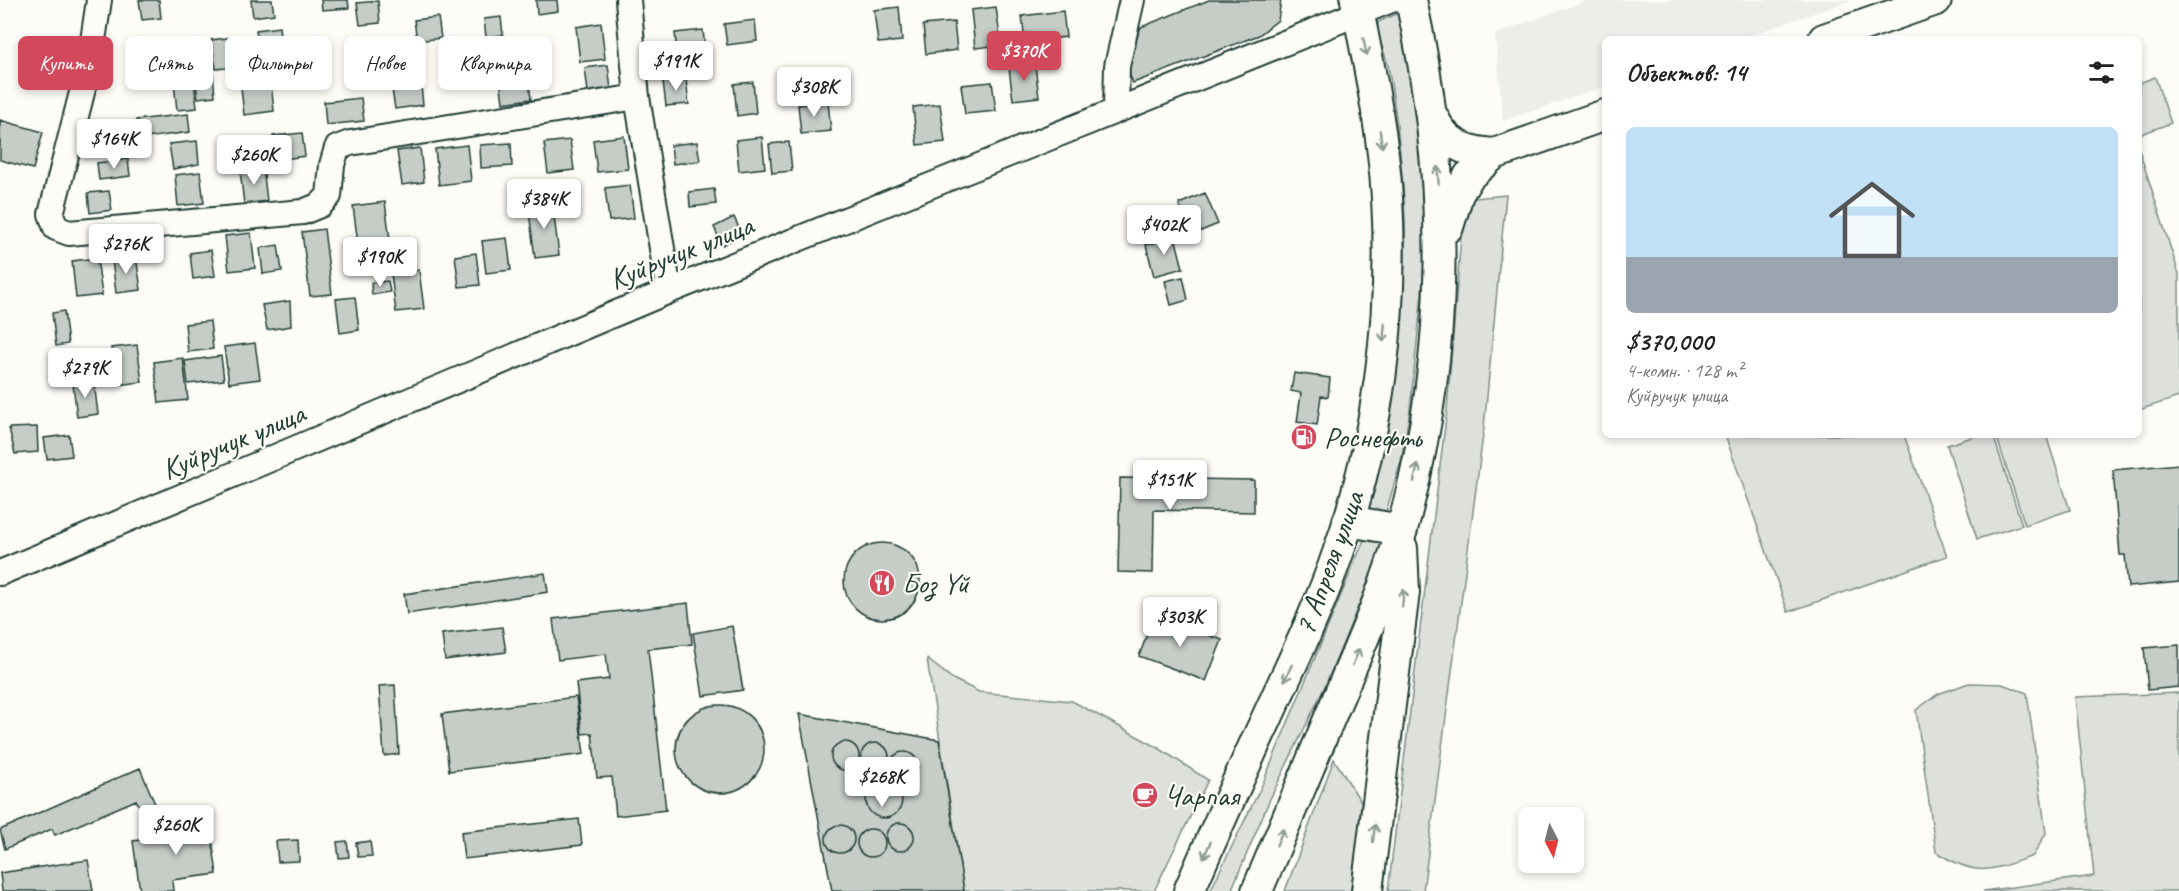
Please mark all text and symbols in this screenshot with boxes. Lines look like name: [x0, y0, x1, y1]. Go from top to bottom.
pin: $370K: [982, 31, 1066, 82]
chip: Купить: [18, 36, 113, 90]
chip: Снять: [125, 36, 213, 90]
chip: Фильтры: [225, 36, 332, 90]
chip: Новое: [344, 36, 426, 90]
chip: Квартира: [438, 36, 552, 90]
one-way arrow: [1360, 36, 1371, 56]
text: $370K: [1001, 38, 1047, 63]
pin: $191K: [634, 41, 718, 92]
text: $191K: [653, 48, 699, 73]
text: Объектов: 14: [1626, 56, 1746, 89]
icon: filters: [2085, 56, 2118, 89]
pin: $308K: [772, 67, 856, 118]
text: $308K: [791, 74, 837, 99]
pin: $164K: [72, 119, 156, 170]
text: $164K: [91, 126, 137, 151]
one-way arrow: [1376, 128, 1387, 148]
pin: $260K: [212, 135, 296, 186]
text: $260K: [231, 142, 277, 167]
one-way arrow: [1433, 165, 1444, 185]
icon: home: [1818, 166, 1926, 274]
pin: $384K: [502, 179, 586, 230]
text: $384K: [521, 186, 567, 211]
street label: Куйручук улица: [603, 205, 760, 298]
pin: $402K: [1122, 205, 1206, 256]
text: $402K: [1141, 212, 1187, 237]
pin: $276K: [84, 224, 168, 275]
text: $276K: [103, 231, 149, 256]
pin: $190K: [338, 237, 422, 288]
text: $190K: [357, 244, 403, 269]
one-way arrow: [1378, 323, 1389, 343]
text: $370,000: [1626, 325, 1713, 358]
pin: $279K: [43, 348, 127, 399]
text: $279K: [62, 355, 108, 380]
text: 4-комн. · 128 m²: [1626, 358, 1743, 383]
text: Куйручук улица: [1626, 383, 1727, 408]
street label: Куйручук улица: [156, 393, 312, 488]
place label: Роснефть: [1324, 418, 1423, 456]
fuel station icon: Роснефть: [1289, 422, 1319, 452]
pin: $151K: [1128, 460, 1212, 511]
one-way arrow: [1410, 464, 1422, 483]
text: $151K: [1147, 467, 1193, 492]
street label: 7 Апреля улица: [1285, 484, 1373, 640]
place label: Боз Үй: [902, 564, 970, 602]
restaurant icon: Боз Үй: [867, 568, 897, 598]
one-way arrow: [1398, 588, 1409, 608]
pin: $303K: [1138, 597, 1222, 648]
text: $303K: [1157, 604, 1203, 629]
one-way arrow: [1350, 649, 1362, 667]
one-way arrow: [1281, 663, 1293, 681]
pin: $268K: [840, 757, 924, 808]
text: $268K: [859, 764, 905, 789]
place label: Чарпая: [1164, 776, 1242, 814]
cafe icon: Чарпая: [1130, 780, 1160, 810]
pin: $260K: [134, 805, 218, 856]
north arrow: [1518, 807, 1584, 873]
map controls: [1518, 807, 1584, 873]
text: $260K: [153, 812, 199, 837]
one-way arrow: [1369, 824, 1380, 843]
one-way arrow: [1275, 828, 1286, 847]
one-way arrow: [1201, 841, 1212, 859]

